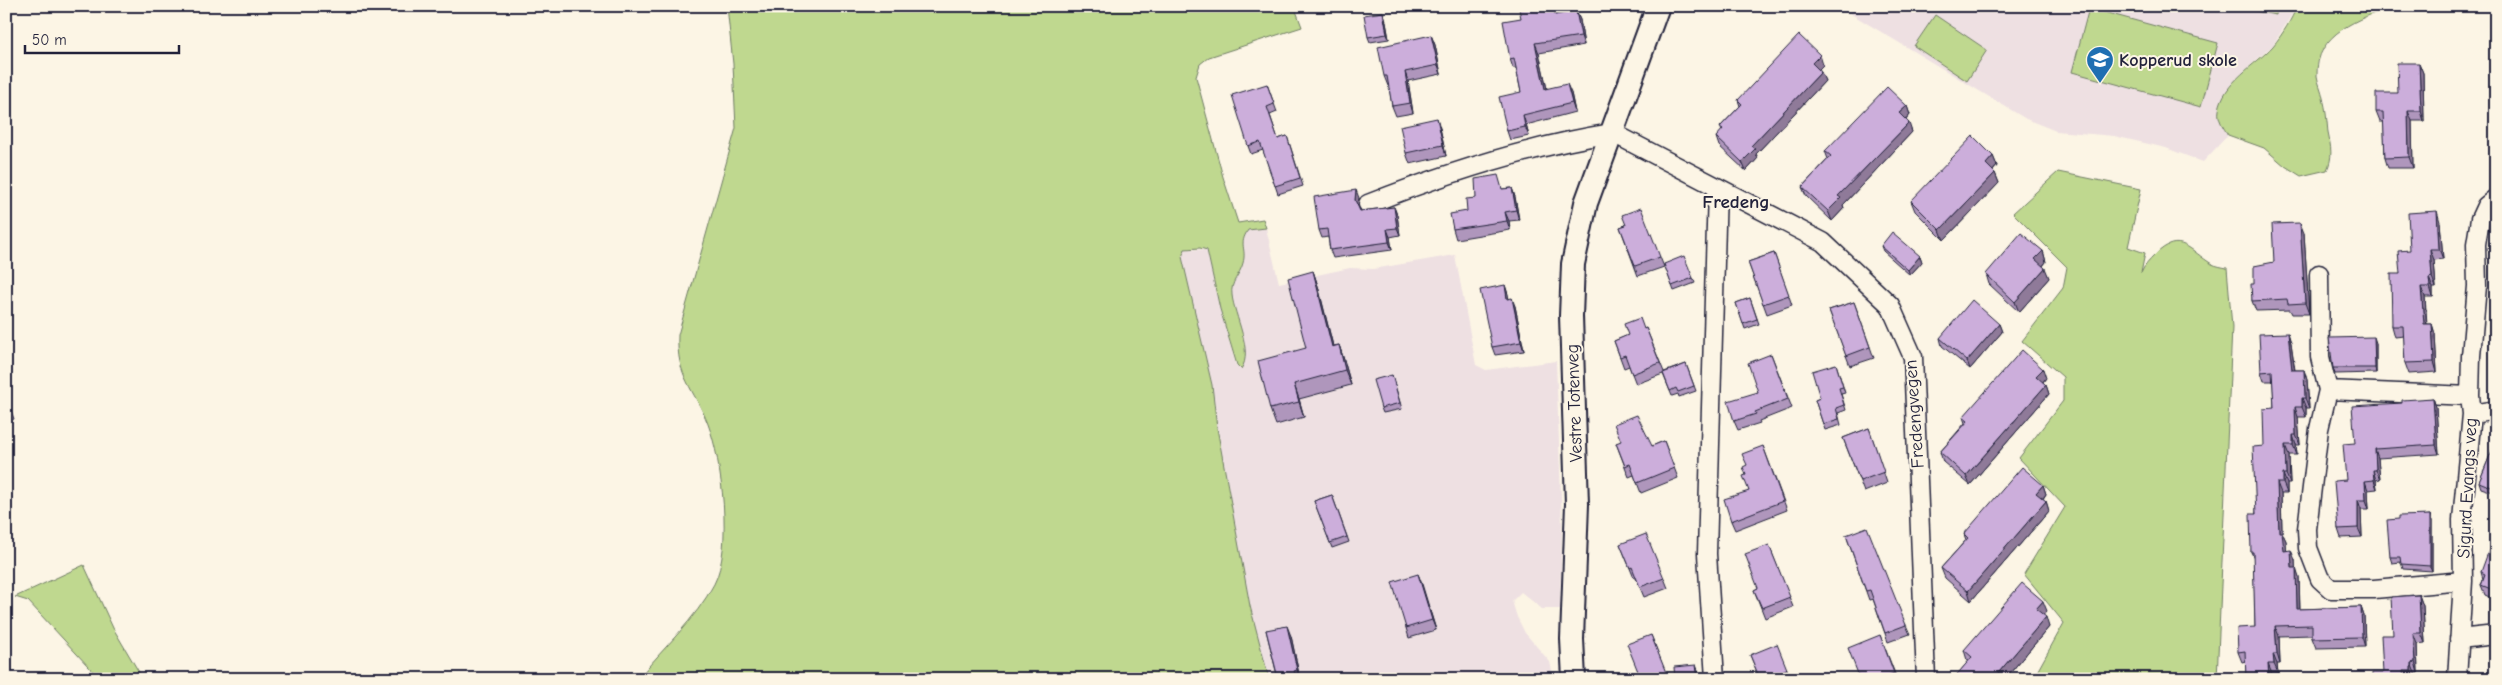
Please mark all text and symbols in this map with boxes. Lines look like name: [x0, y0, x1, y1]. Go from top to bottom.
scale bar: [25, 22, 179, 54]
text: 50 m: [32, 31, 67, 49]
school or university icon: Kopperud skole: [2085, 45, 2115, 84]
place label: Kopperud skole: [2119, 50, 2237, 71]
district label: Fredeng: [1702, 191, 1770, 213]
street label: Vestre Totenveg: [1562, 343, 1587, 463]
street label: Fredengvegen: [1900, 359, 1929, 469]
street label: Sigurd Evangs veg: [2453, 417, 2482, 559]

